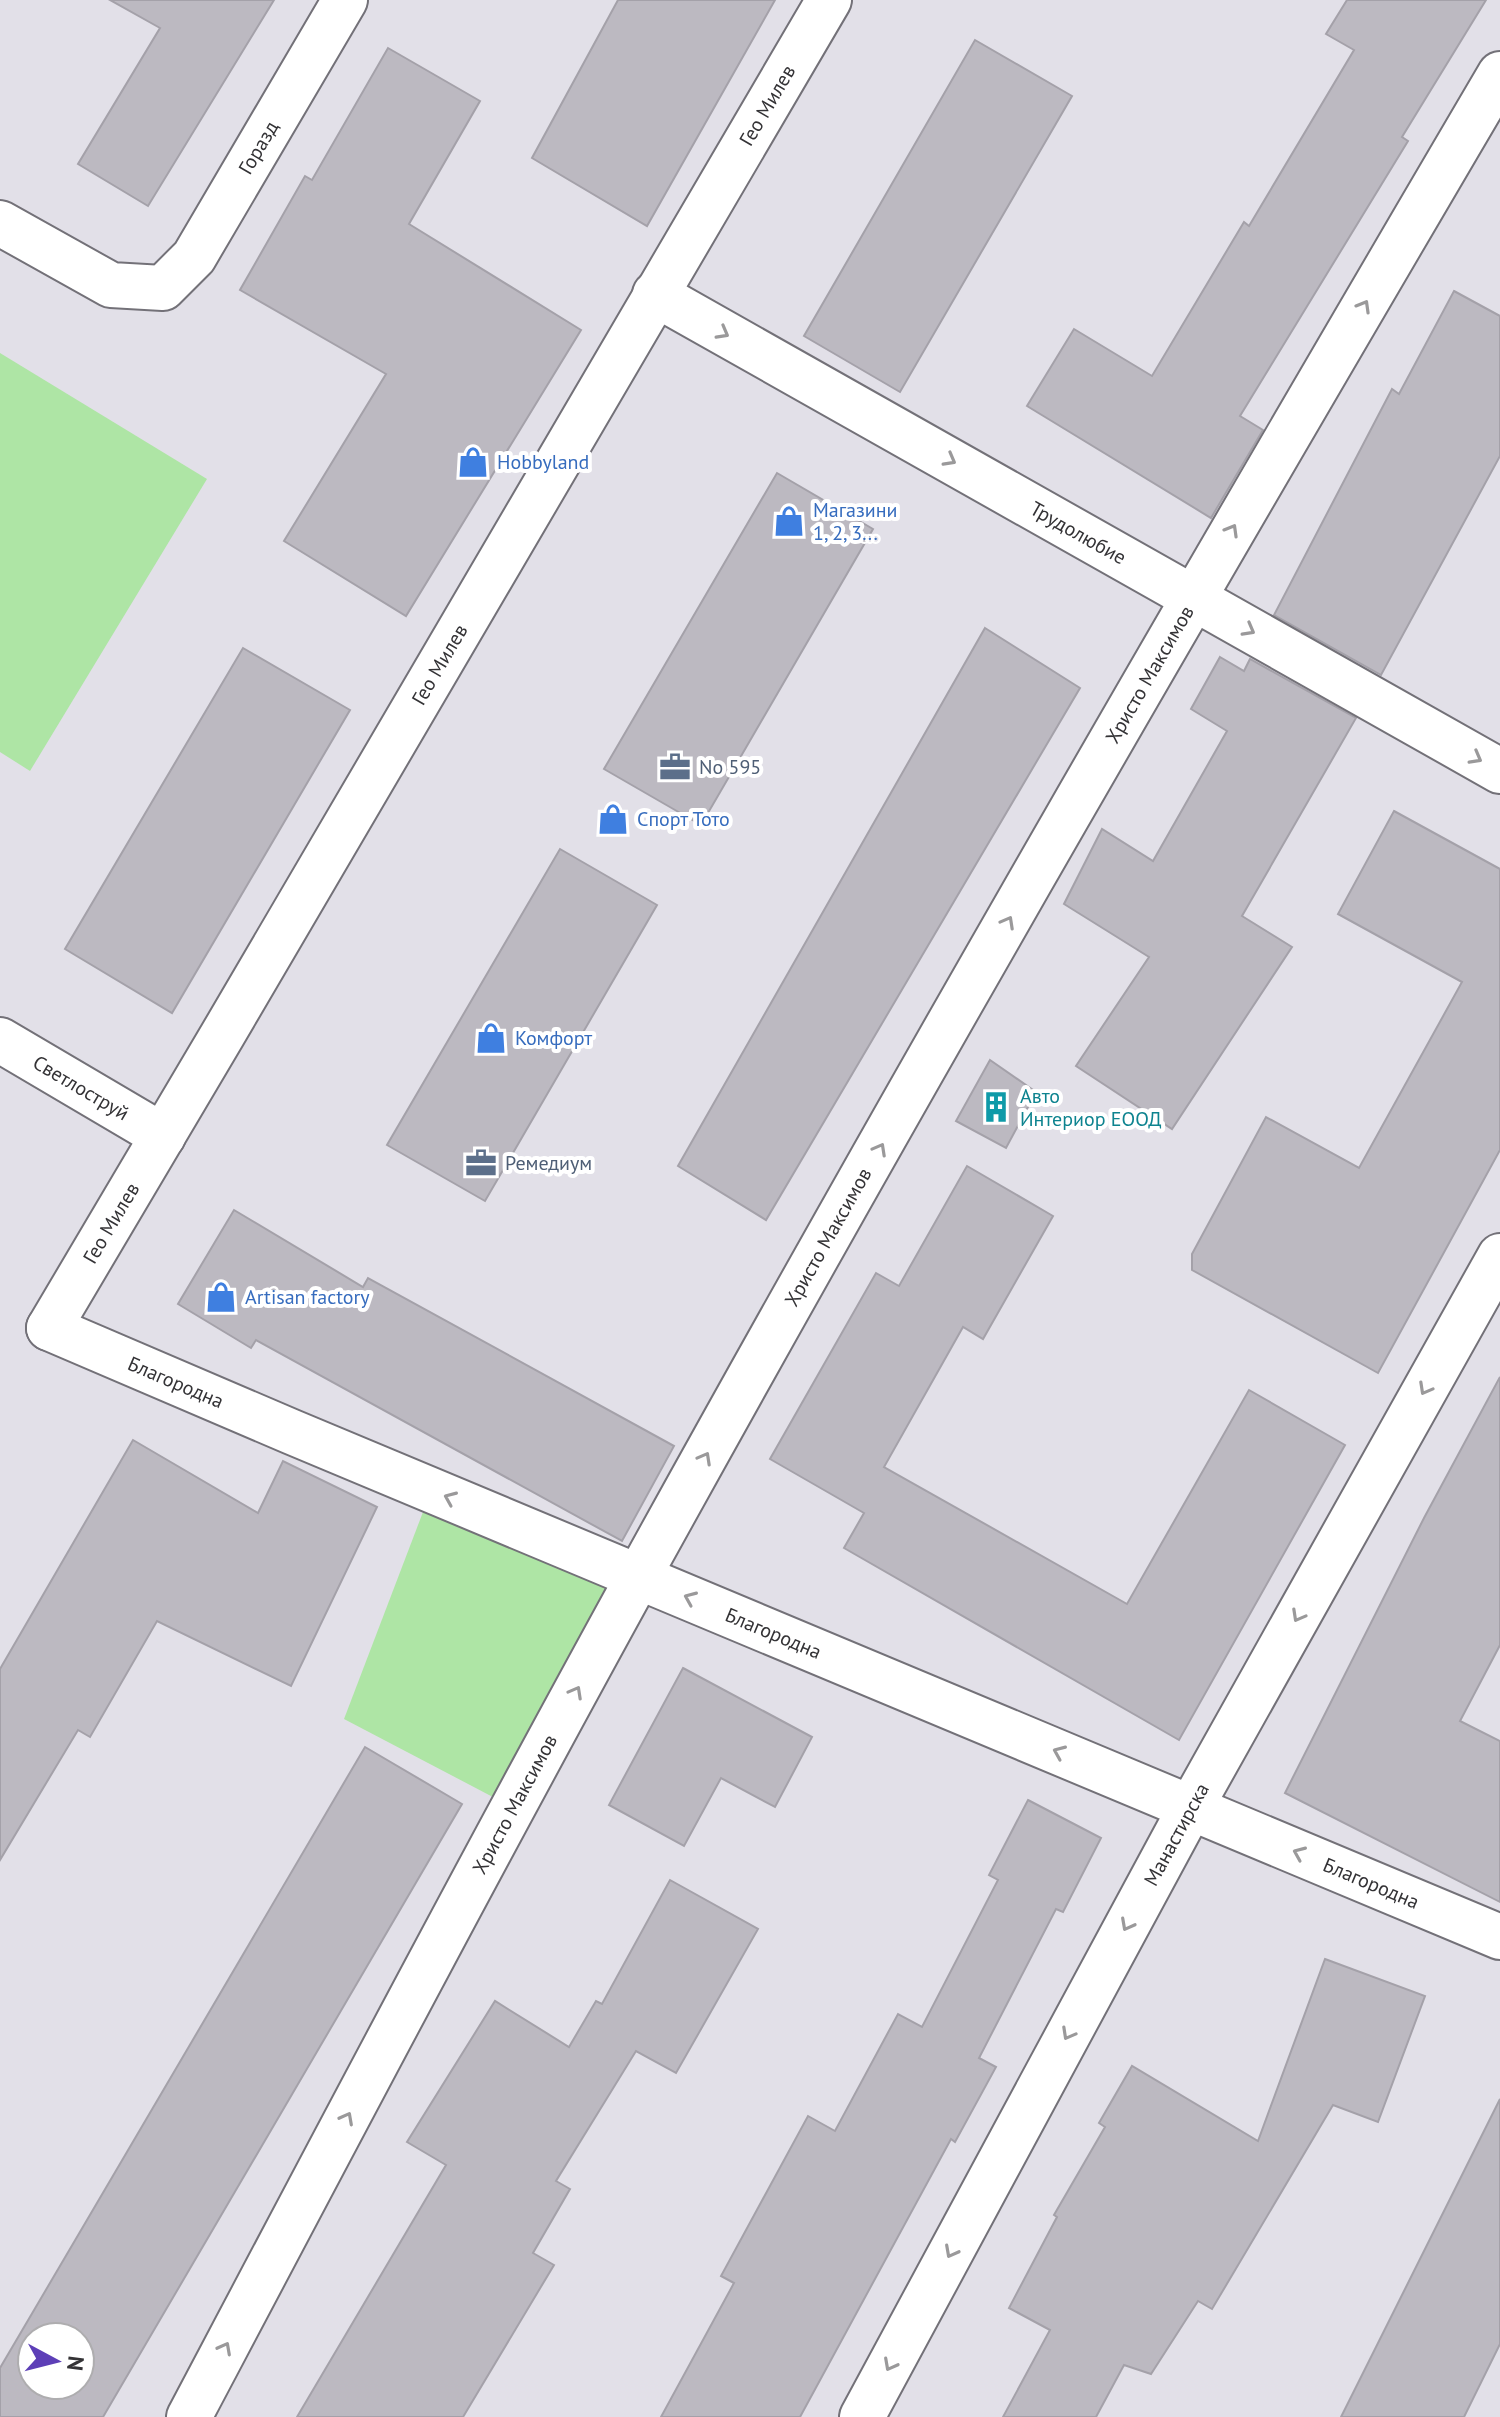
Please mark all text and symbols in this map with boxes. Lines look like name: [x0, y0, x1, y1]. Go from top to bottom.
street label: Гео Милев: [733, 60, 801, 151]
street label: Горазд: [232, 116, 284, 179]
one-way arrow: [1354, 300, 1370, 315]
one-way arrow: [714, 323, 729, 339]
shop icon: Hobbyland: [456, 445, 490, 479]
place label: Hobbyland: [497, 449, 589, 475]
one-way arrow: [941, 450, 956, 466]
street label: Трудолюбие: [1026, 495, 1131, 570]
place label: Магазини 1, 2, 3...: [813, 497, 898, 546]
shop icon: Магазини 1, 2, 3...: [772, 504, 806, 538]
one-way arrow: [1222, 524, 1238, 539]
street label: Христо Максимов: [1099, 601, 1200, 748]
street label: Гео Милев: [406, 619, 473, 710]
one-way arrow: [1240, 620, 1255, 636]
one-way arrow: [1467, 748, 1481, 764]
office icon: No 595: [658, 750, 692, 784]
place label: No 595: [699, 754, 761, 780]
shop icon: Спорт Тото: [596, 802, 630, 836]
place label: Спорт Тото: [637, 806, 730, 832]
one-way arrow: [998, 917, 1014, 931]
shop icon: Комфорт: [474, 1021, 508, 1055]
place label: Комфорт: [515, 1025, 592, 1051]
street label: Светлоструй: [28, 1049, 134, 1126]
place label: Авто Интериор ЕООД: [1020, 1083, 1162, 1132]
building icon: Авто Интериор ЕООД: [979, 1090, 1013, 1124]
one-way arrow: [870, 1143, 886, 1158]
office icon: Ремедиум: [464, 1146, 498, 1180]
place label: Ремедиум: [505, 1150, 592, 1176]
street label: Христо Максимов: [779, 1163, 877, 1311]
street label: Гео Милев: [77, 1178, 145, 1268]
shop icon: Artisan factory: [204, 1280, 238, 1314]
place label: Artisan factory: [245, 1284, 370, 1310]
street label: Благородна: [124, 1350, 228, 1414]
one-way arrow: [1419, 1380, 1435, 1395]
one-way arrow: [695, 1452, 711, 1466]
one-way arrow: [444, 1492, 458, 1508]
one-way arrow: [684, 1592, 698, 1608]
street label: Благородна: [721, 1602, 825, 1665]
one-way arrow: [1292, 1607, 1308, 1622]
one-way arrow: [566, 1685, 581, 1700]
street label: Христо Максимов: [466, 1730, 563, 1879]
one-way arrow: [1053, 1746, 1067, 1762]
street label: Манастирска: [1138, 1778, 1215, 1890]
one-way arrow: [1293, 1846, 1307, 1862]
street label: Благородна: [1319, 1852, 1423, 1915]
one-way arrow: [1122, 1917, 1137, 1932]
one-way arrow: [1063, 2026, 1078, 2041]
one-way arrow: [338, 2112, 353, 2127]
one-way arrow: [945, 2244, 960, 2259]
north arrow: [16, 2321, 96, 2401]
one-way arrow: [216, 2342, 231, 2356]
text: N: [61, 2355, 91, 2372]
one-way arrow: [885, 2356, 900, 2371]

